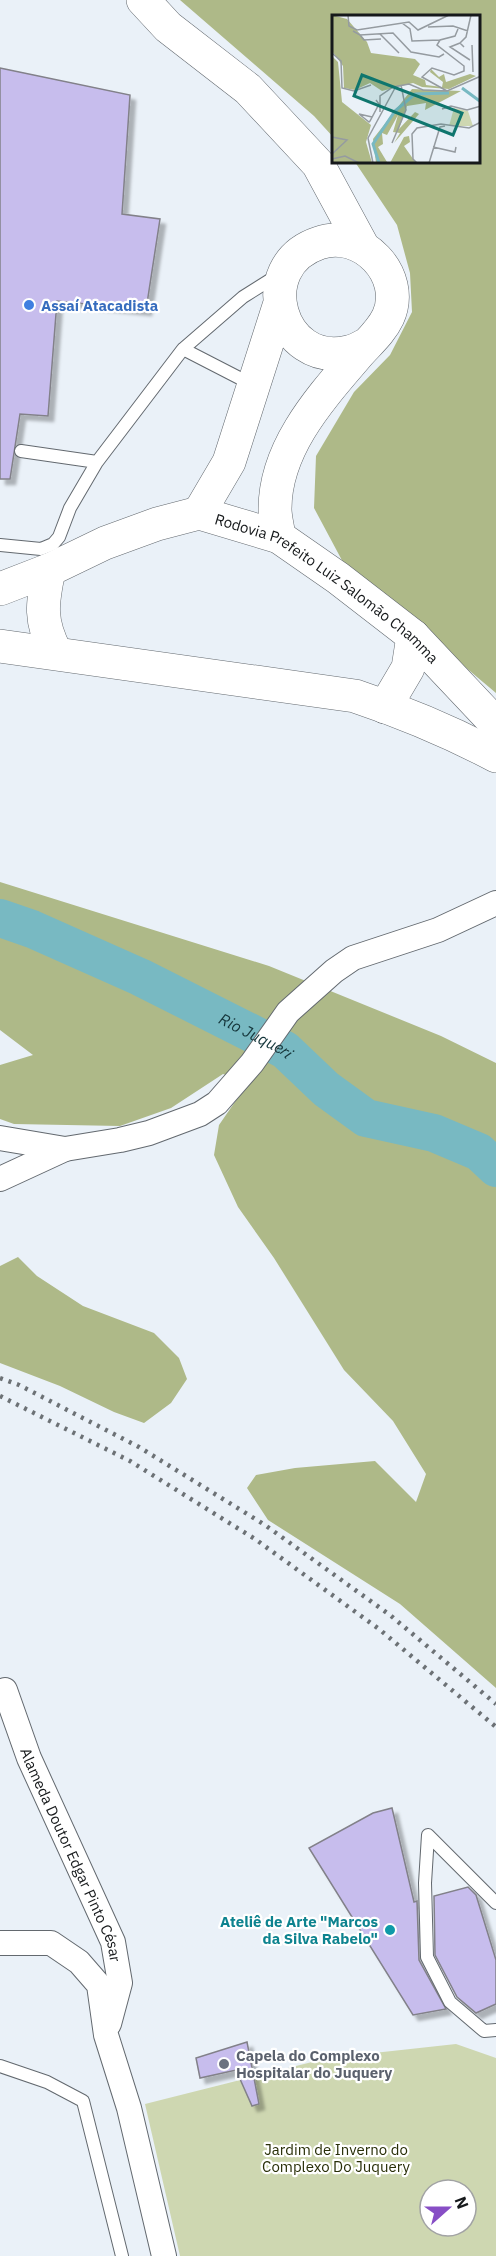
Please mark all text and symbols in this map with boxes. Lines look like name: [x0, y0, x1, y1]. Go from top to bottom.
inset map: [332, 15, 481, 164]
place label: Assaí Atacadista: [41, 296, 159, 315]
marker: Assaí Atacadista: [22, 298, 36, 312]
street label: Rodovia Prefeito Luiz Salomão Chamma: [213, 509, 443, 667]
water label: Rio Juqueri: [216, 1008, 298, 1063]
street label: Alameda Doutor Edgar Pinto César: [17, 1745, 126, 1964]
place label: Ateliê de Arte "Marcos da Silva Rabelo": [220, 1912, 378, 1948]
marker: Ateliê de Arte "Marcos da Silva Rabelo": [383, 1923, 397, 1937]
place label: Capela do Complexo Hospitalar do Juquery: [236, 2046, 392, 2082]
marker: Capela do Complexo Hospitalar do Juquery: [217, 2057, 231, 2071]
park label: Jardim de Inverno do Complexo Do Juquery: [262, 2140, 410, 2176]
north arrow: [418, 2178, 478, 2238]
text: N: [451, 2194, 473, 2212]

